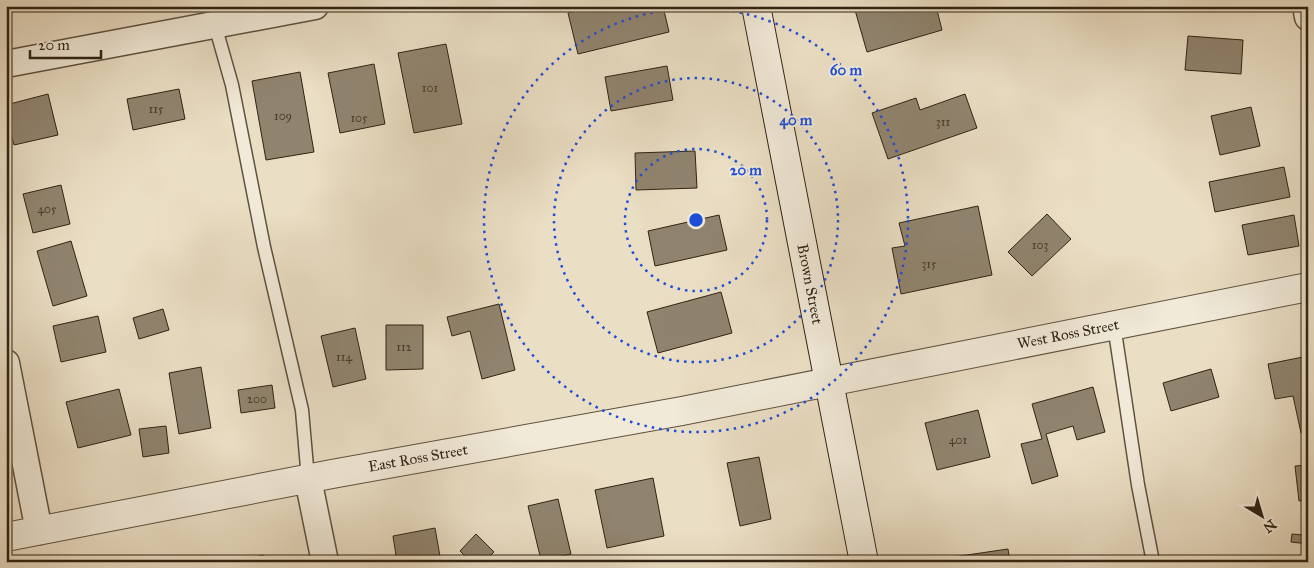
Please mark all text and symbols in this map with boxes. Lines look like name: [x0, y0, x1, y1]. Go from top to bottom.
scale bar: [30, 28, 101, 60]
text: 20 m: [38, 36, 70, 54]
text: 60 m: [830, 61, 863, 79]
house number: 101: [422, 81, 438, 95]
house number: 115: [149, 102, 164, 116]
house number: 109: [274, 109, 292, 123]
house number: 105: [350, 111, 368, 125]
text: 40 m: [780, 111, 813, 130]
house number: 311: [936, 115, 950, 129]
text: 20 m: [730, 161, 762, 179]
house number: 405: [37, 202, 57, 216]
centre of rings: [687, 211, 705, 229]
house number: 103: [1032, 238, 1048, 252]
street label: Brown Street: [793, 242, 827, 326]
house number: 315: [921, 257, 937, 271]
street label: West Ross Street: [1016, 315, 1121, 353]
house number: 112: [396, 340, 412, 354]
house number: 114: [336, 350, 352, 364]
house number: 200: [247, 392, 267, 406]
house number: 401: [949, 433, 967, 447]
street label: East Ross Street: [367, 440, 470, 476]
north arrow: [1236, 490, 1286, 540]
text: N: [1260, 515, 1280, 536]

